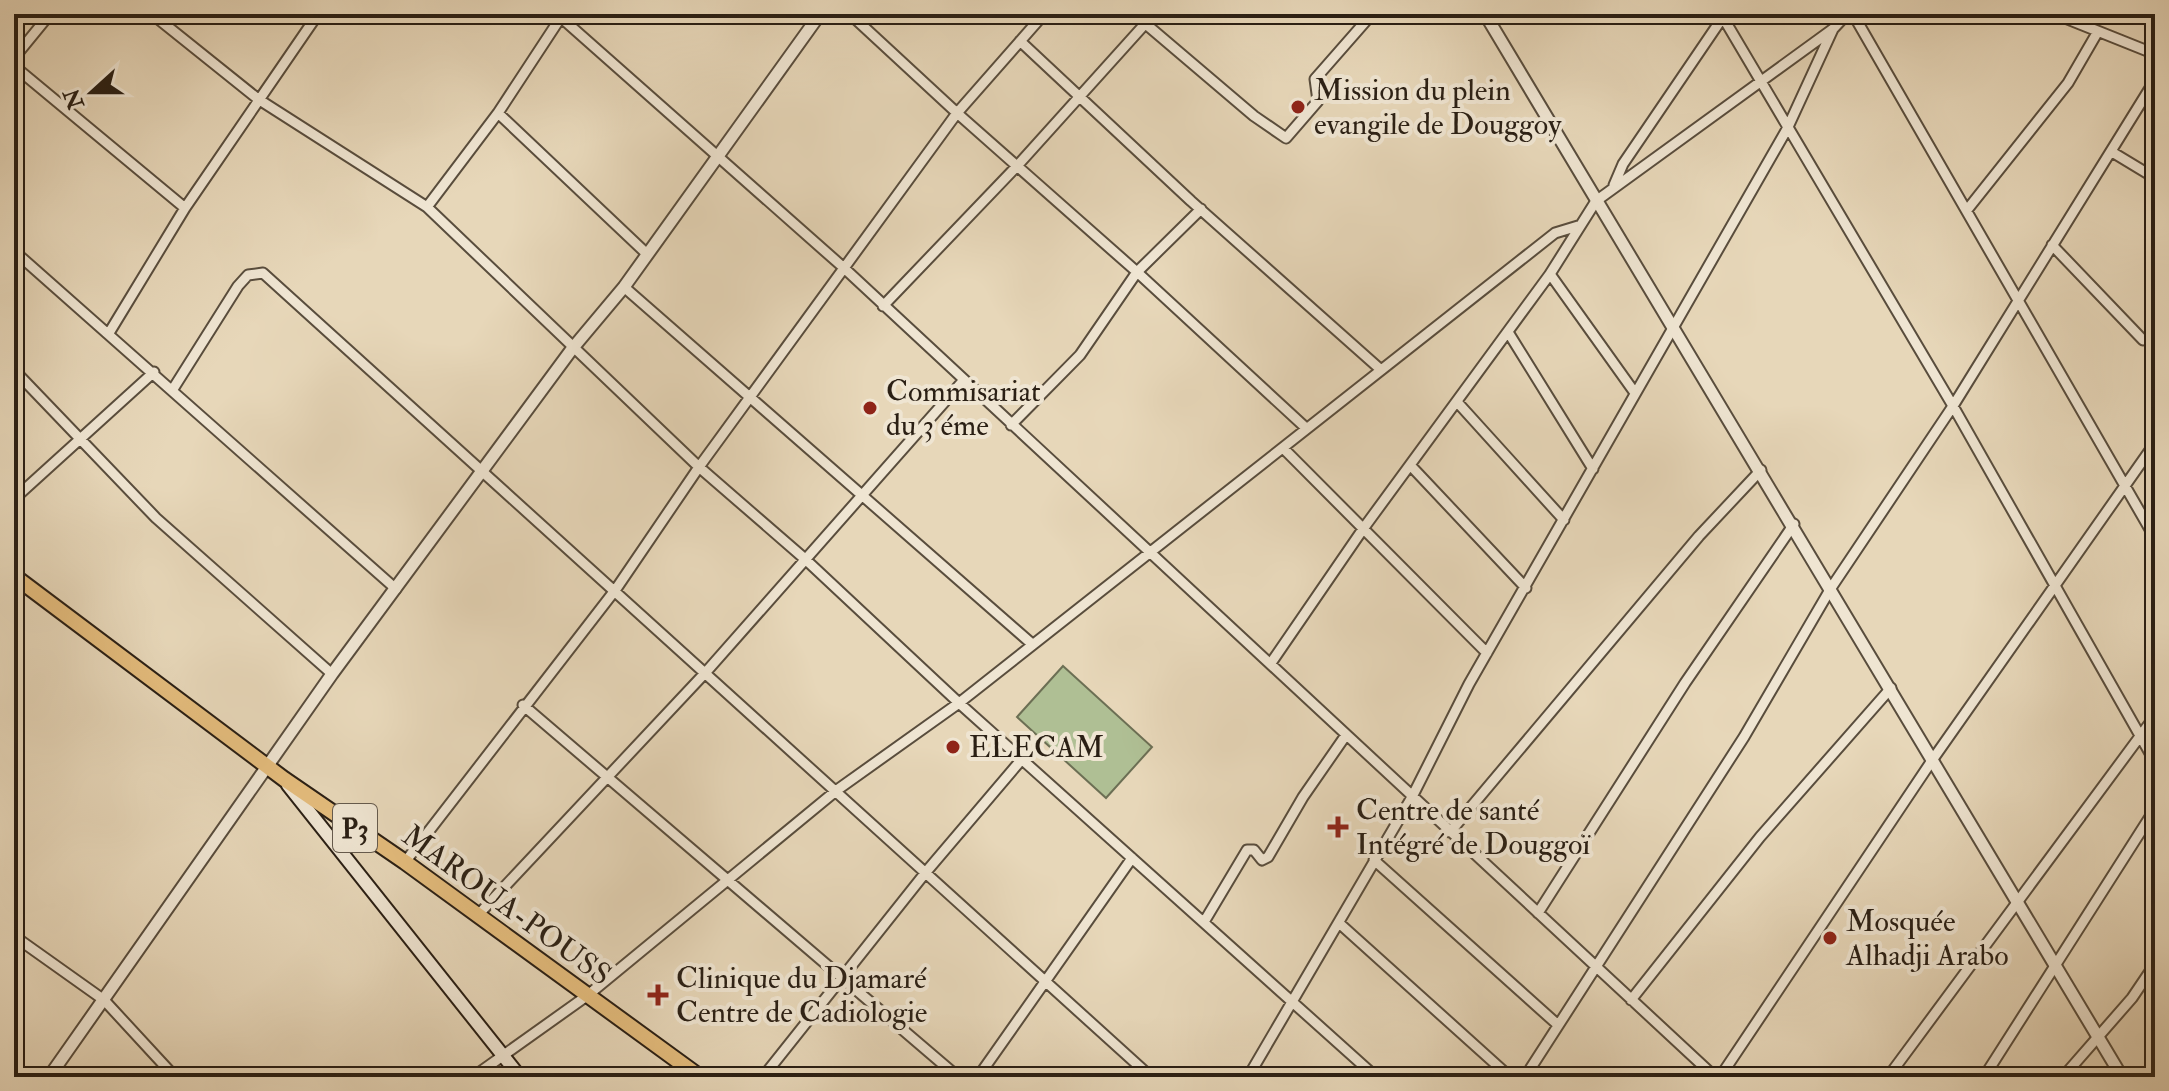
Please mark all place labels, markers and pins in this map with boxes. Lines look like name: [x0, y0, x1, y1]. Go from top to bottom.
place label: Mission du plein evangile de Douggoy: [1314, 72, 1562, 143]
marker: Mission du plein evangile de Douggoy: [1289, 98, 1307, 116]
place label: Commisariat du 3 éme: [886, 373, 1041, 444]
marker: Commisariat du 3 éme: [861, 399, 879, 417]
place label: ELECAM: [969, 729, 1104, 766]
marker: ELECAM: [944, 738, 962, 756]
place label: Centre de santé Intégré de Douggoï: [1356, 792, 1591, 863]
marker: Centre de santé Intégré de Douggoï: [1327, 816, 1349, 838]
place label: Mosquée Alhadji Arabo: [1845, 903, 2009, 974]
marker: Mosquée Alhadji Arabo: [1821, 929, 1839, 947]
place label: Clinique du Djamaré Centre de Cadiologie: [676, 960, 927, 1031]
marker: Clinique du Djamaré Centre de Cadiologie: [647, 984, 669, 1006]

